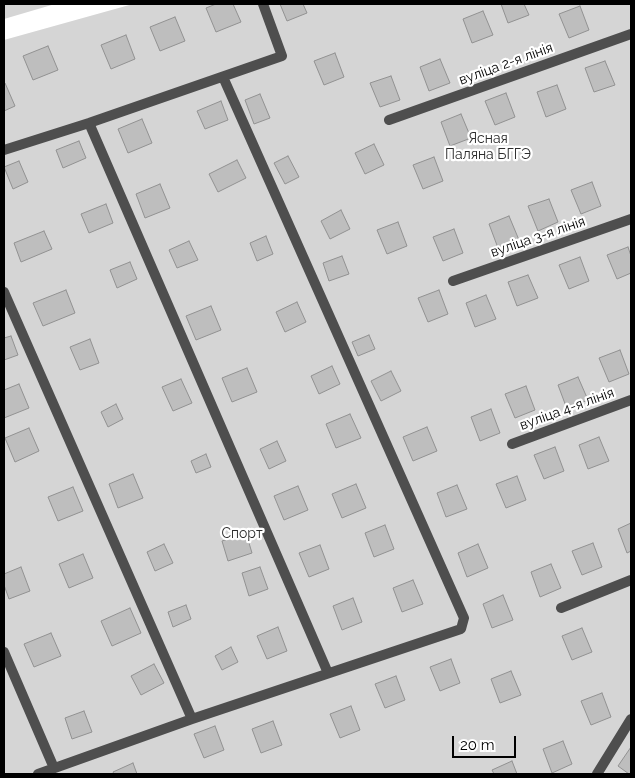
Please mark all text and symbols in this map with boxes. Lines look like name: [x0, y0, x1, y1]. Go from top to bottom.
street label: вуліца 2-я лінія: [457, 39, 555, 89]
park label: Ясная Паляна БГГЭ: [445, 131, 531, 164]
street label: вуліца 3-я лінія: [488, 213, 588, 261]
street label: вуліца 4-я лінія: [518, 384, 616, 434]
park label: Спорт: [221, 526, 263, 542]
scale bar: [455, 726, 519, 758]
text: 20 m: [460, 736, 495, 754]

